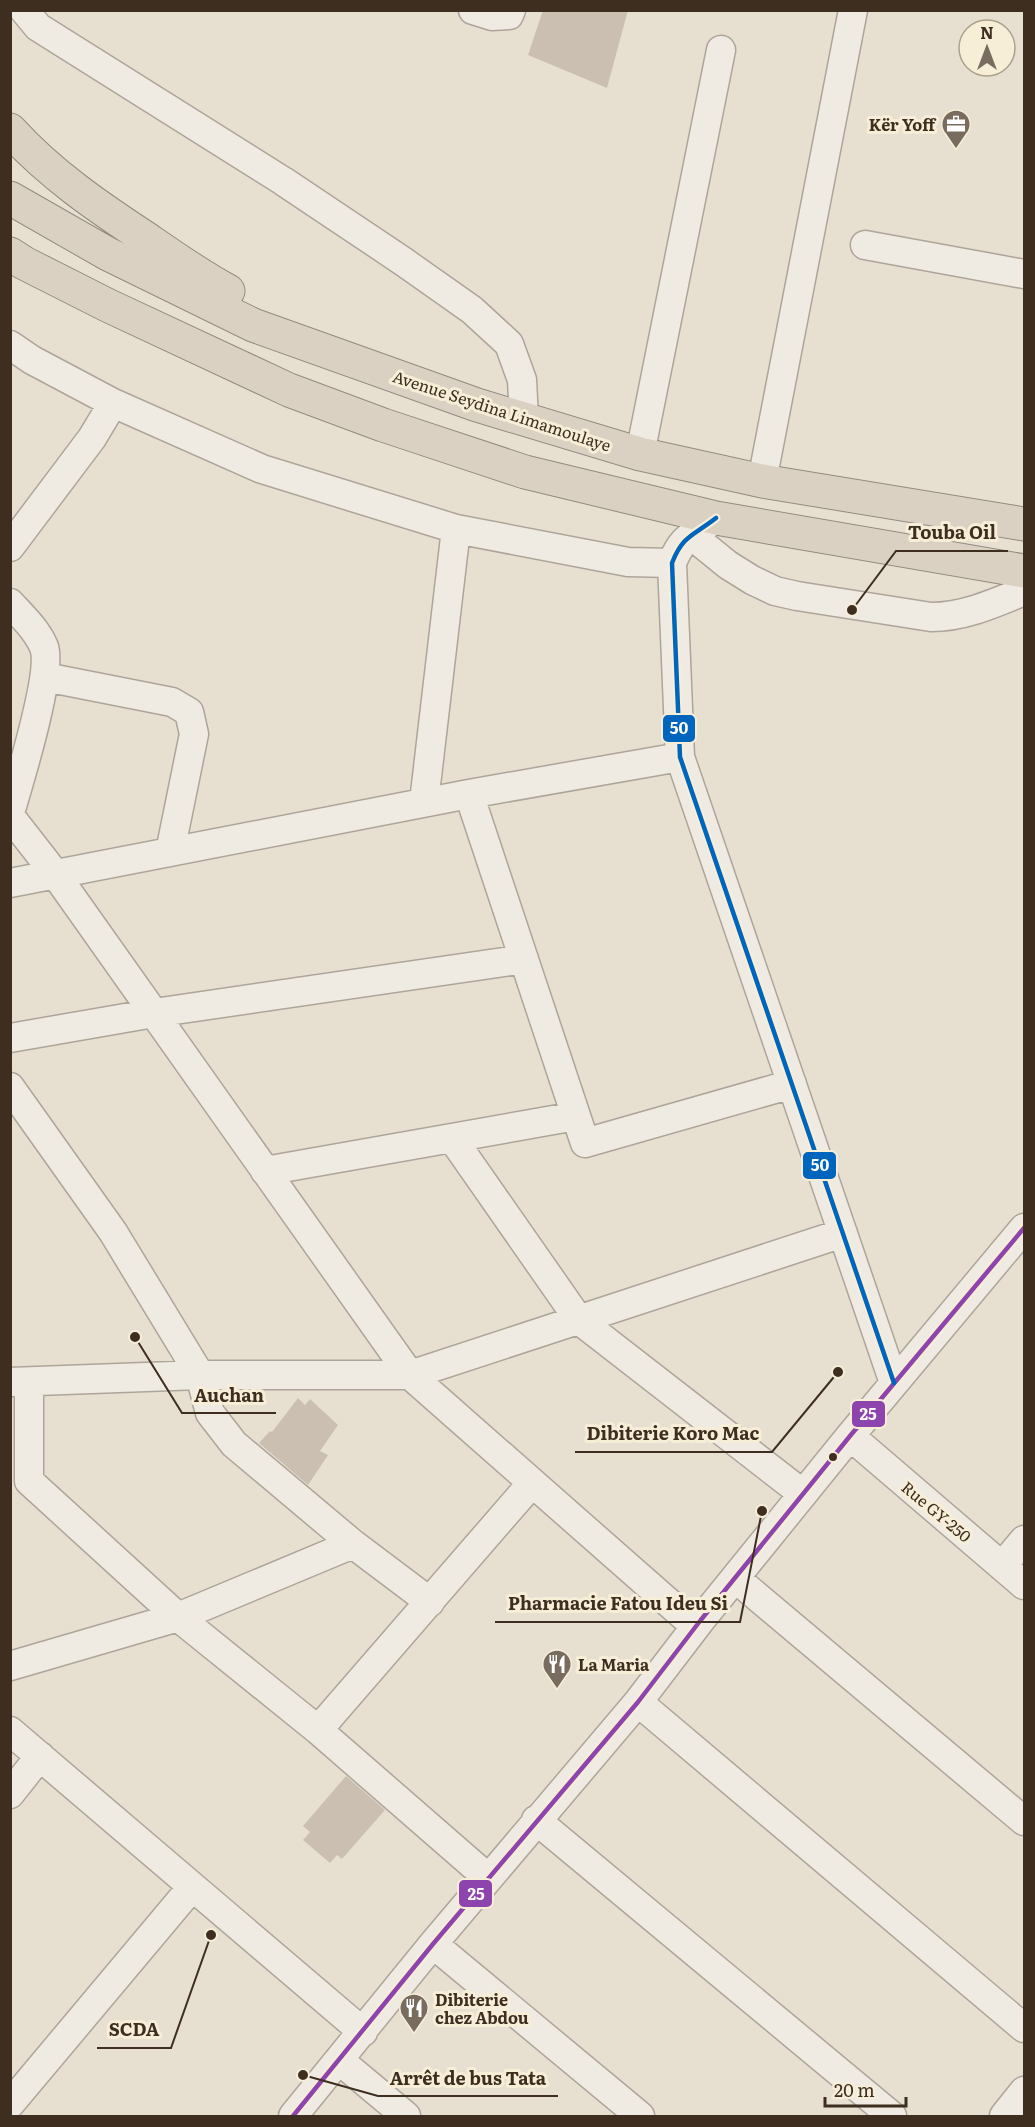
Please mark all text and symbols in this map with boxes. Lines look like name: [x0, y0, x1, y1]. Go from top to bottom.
north arrow: [957, 18, 1017, 78]
text: N: [980, 20, 994, 44]
office icon: Kër Yoff: [940, 108, 972, 150]
place label: Kër Yoff: [869, 112, 937, 136]
street label: Avenue Seydina Limamoulaye: [390, 363, 614, 457]
callout: Touba Oil: [896, 515, 1008, 551]
text: Touba Oil: [908, 518, 997, 545]
line badge: 50: [662, 714, 696, 743]
text: 50: [670, 715, 688, 739]
line badge: 50: [802, 1151, 837, 1180]
text: 50: [811, 1152, 829, 1176]
callout: Auchan: [182, 1377, 276, 1413]
text: Auchan: [194, 1381, 264, 1408]
line badge: 25: [851, 1400, 886, 1428]
text: 25: [859, 1401, 877, 1425]
callout: Dibiterie Koro Mac: [575, 1416, 772, 1452]
text: Dibiterie Koro Mac: [587, 1419, 760, 1446]
unlabelled marker: [827, 1451, 839, 1463]
street label: Rue GY-250: [897, 1475, 977, 1547]
callout: Pharmacie Fatou Ideu Si: [495, 1586, 740, 1622]
text: Pharmacie Fatou Ideu Si: [508, 1589, 729, 1616]
restaurant icon: La Maria: [541, 1648, 573, 1690]
place label: La Maria: [578, 1652, 650, 1676]
line badge: 25: [458, 1879, 493, 1908]
text: 25: [467, 1881, 485, 1905]
place label: Dibiterie chez Abdou: [435, 1987, 529, 2029]
restaurant icon: Dibiterie chez Abdou: [398, 1992, 430, 2034]
callout: SCDA: [97, 2012, 171, 2048]
text: SCDA: [109, 2015, 160, 2042]
callout: Arrêt de bus Tata: [378, 2060, 558, 2096]
text: Arrêt de bus Tata: [390, 2064, 547, 2091]
scale bar: [825, 2070, 906, 2108]
text: 20 m: [834, 2076, 875, 2103]

